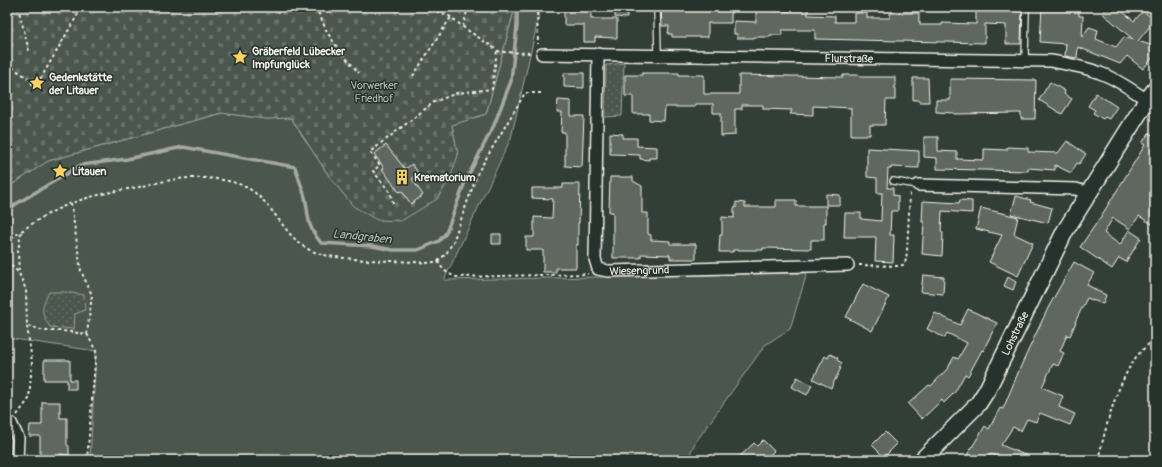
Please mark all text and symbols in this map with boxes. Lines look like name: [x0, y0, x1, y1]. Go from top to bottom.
place label: Gräberfeld Lübecker Impfunglück: [252, 45, 346, 71]
place icon: Gräberfeld Lübecker Impfunglück: [231, 48, 249, 66]
street label: Flurstraße: [825, 51, 874, 65]
place label: Gedenkstätte der Litauer: [49, 71, 113, 97]
place icon: Gedenkstätte der Litauer: [28, 74, 46, 92]
park label: Vorwerker Friedhof: [350, 79, 398, 105]
place icon: Litauen: [51, 162, 69, 180]
place label: Litauen: [72, 165, 106, 178]
building icon: Krematorium: [393, 168, 411, 186]
place label: Krematorium: [414, 171, 476, 184]
water label: Landgraben: [332, 226, 393, 248]
street label: Wiesengrund: [609, 263, 669, 277]
street label: Lohstraße: [999, 309, 1031, 357]

